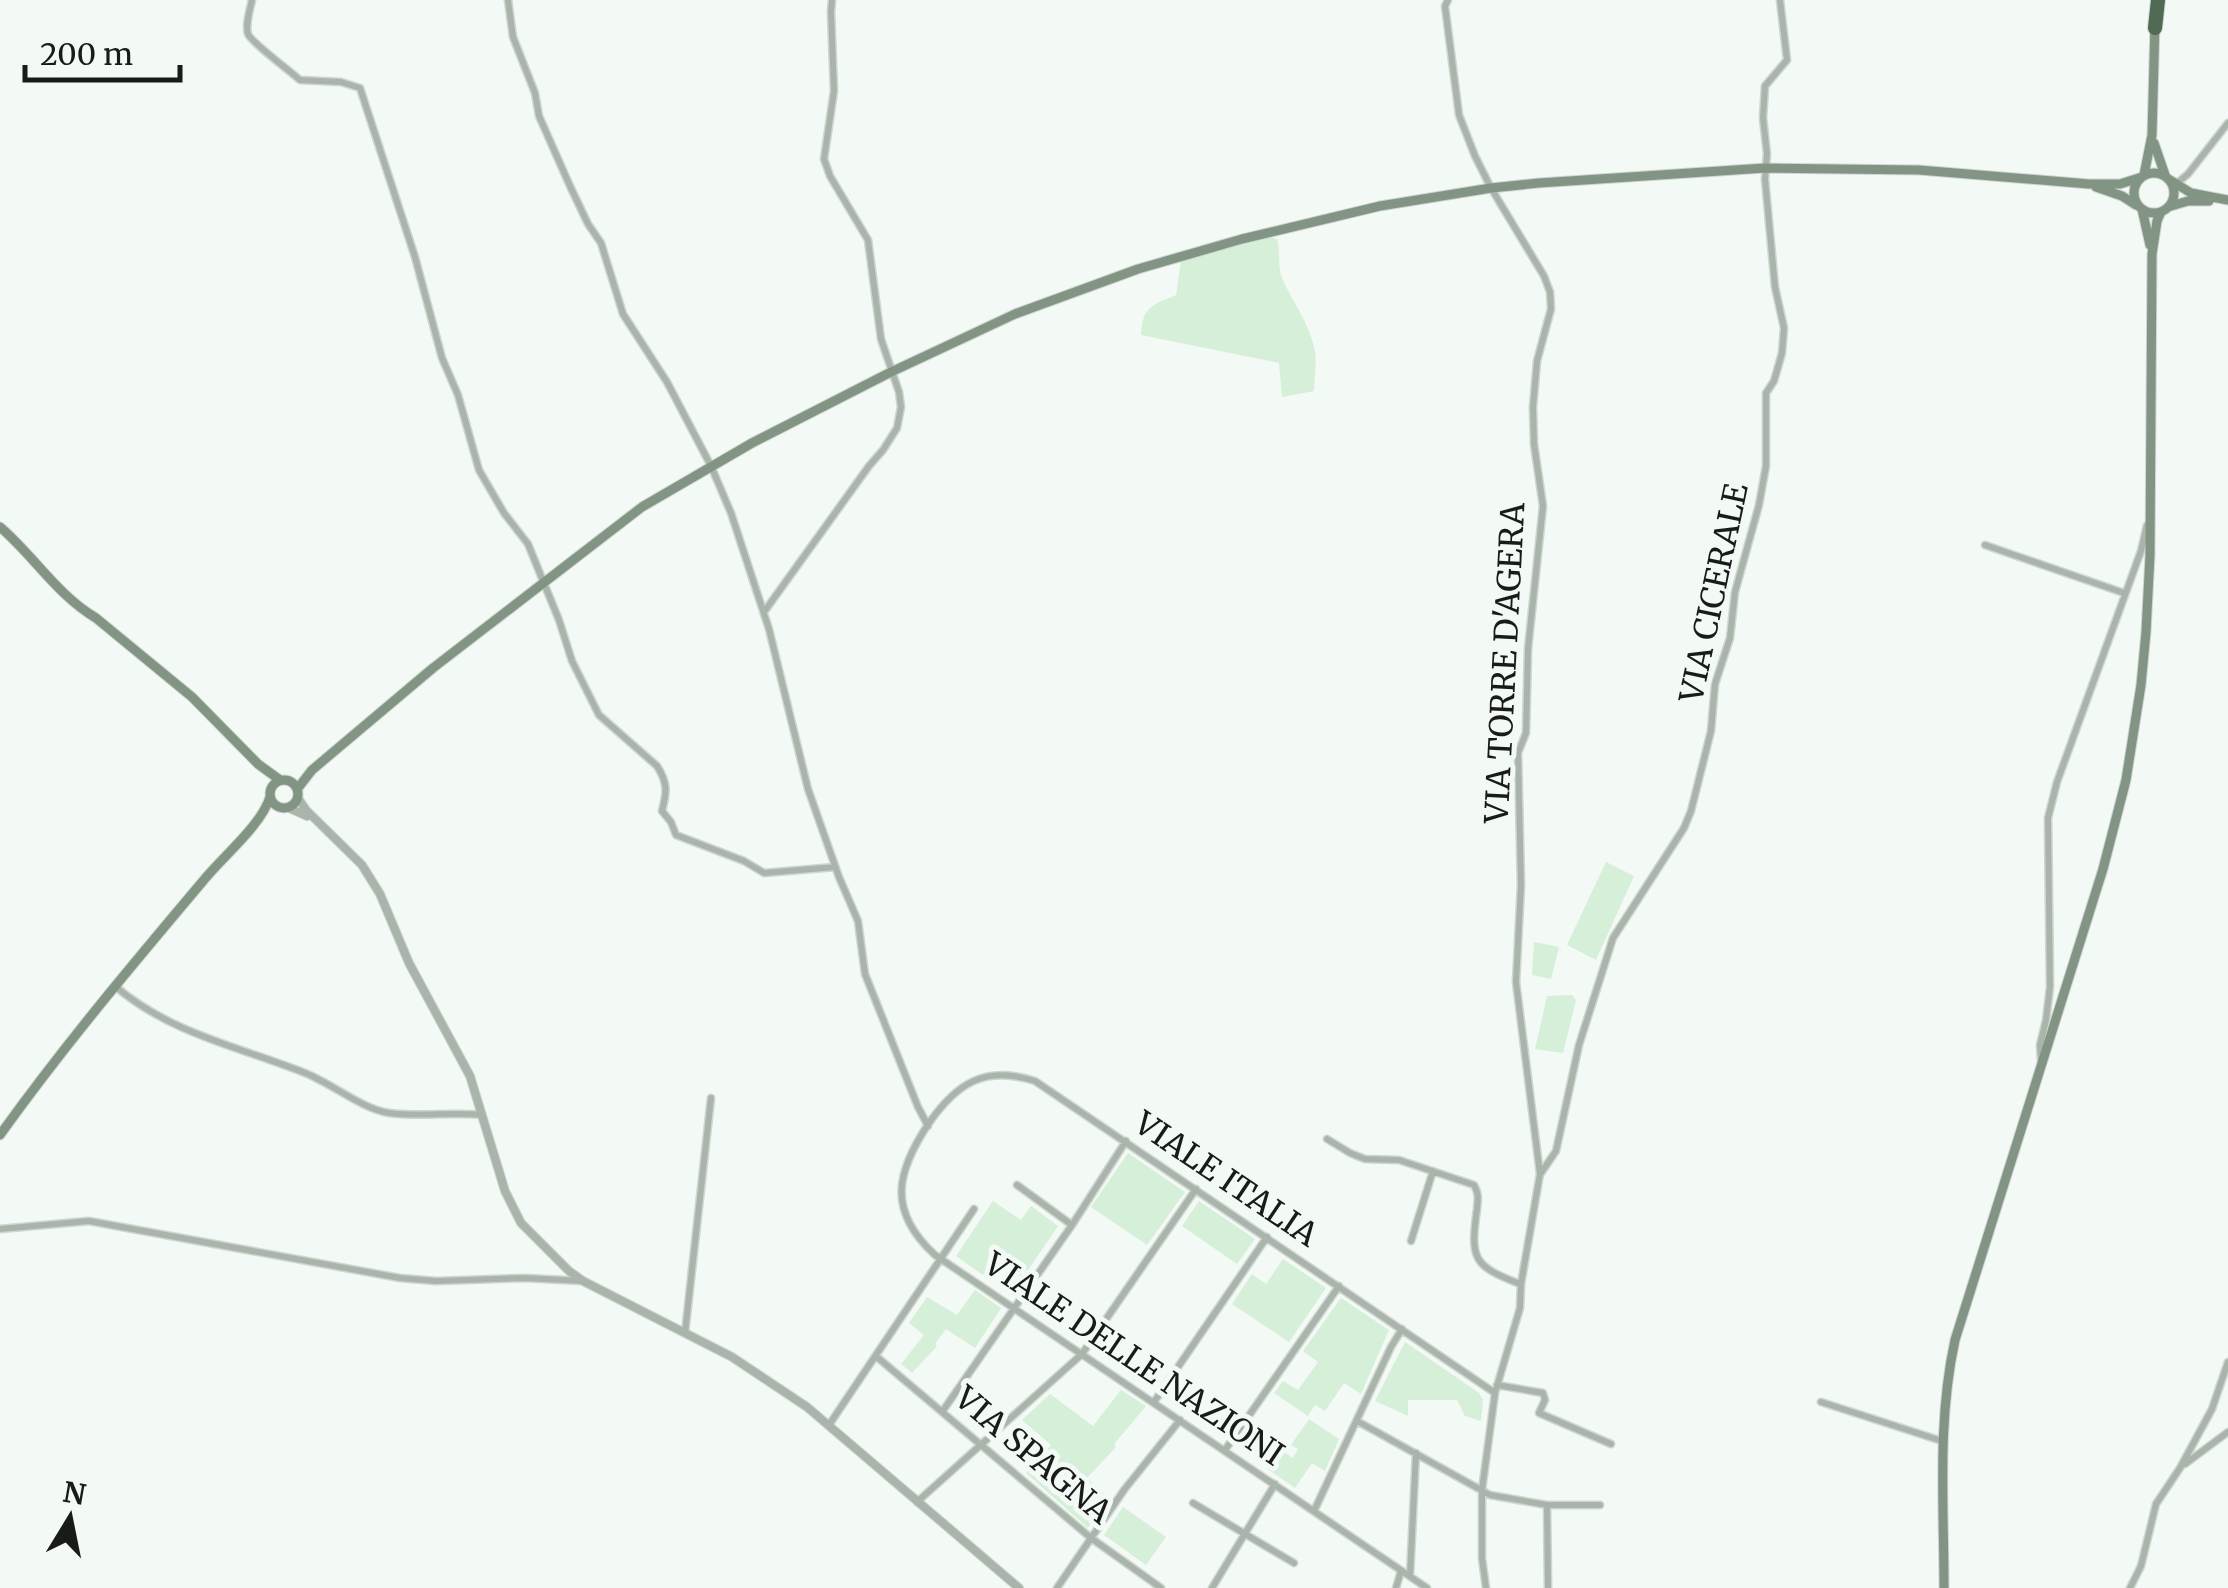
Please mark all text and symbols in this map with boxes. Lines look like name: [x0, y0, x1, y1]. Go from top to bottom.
scale bar: [25, 20, 180, 82]
text: 200 m: [40, 35, 133, 73]
street label: VIA CICERALE: [1671, 479, 1757, 707]
street label: VIA TORRE D'AGERA: [1477, 501, 1533, 825]
street label: VIALE ITALIA: [1126, 1102, 1326, 1255]
street label: VIALE DELLE NAZIONI: [976, 1243, 1292, 1474]
street label: VIA SPAGNA: [946, 1377, 1120, 1532]
north arrow: [20, 1468, 120, 1568]
text: N: [60, 1474, 88, 1513]

